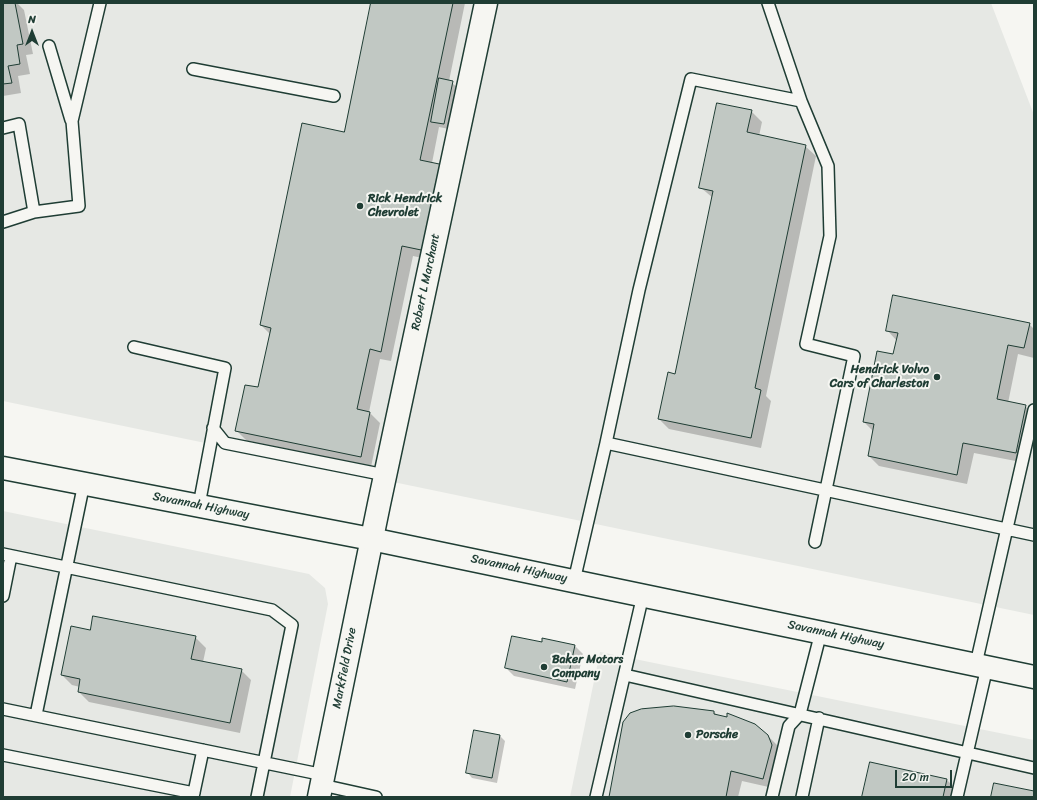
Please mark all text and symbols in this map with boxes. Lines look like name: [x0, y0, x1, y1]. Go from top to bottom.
text: N: [28, 10, 36, 29]
north arrow: [12, 12, 52, 52]
place label: Rick Hendrick Chevrolet: [368, 192, 442, 220]
marker: Rick Hendrick Chevrolet: [355, 201, 365, 211]
street label: Robert L Marchant: [409, 232, 443, 332]
place label: Hendrick Volvo Cars of Charleston: [830, 363, 929, 391]
marker: Hendrick Volvo Cars of Charleston: [932, 372, 942, 382]
street label: Savannah Highway: [151, 490, 251, 522]
street label: Savannah Highway: [469, 552, 569, 586]
street label: Savannah Highway: [786, 618, 886, 652]
street label: Markfield Drive: [330, 626, 360, 710]
place label: Baker Motors Company: [552, 653, 623, 681]
marker: Baker Motors Company: [539, 662, 549, 672]
place label: Porsche: [696, 728, 738, 742]
marker: Porsche: [683, 730, 693, 740]
scale bar: [897, 762, 954, 788]
text: 20 m: [902, 766, 929, 788]

